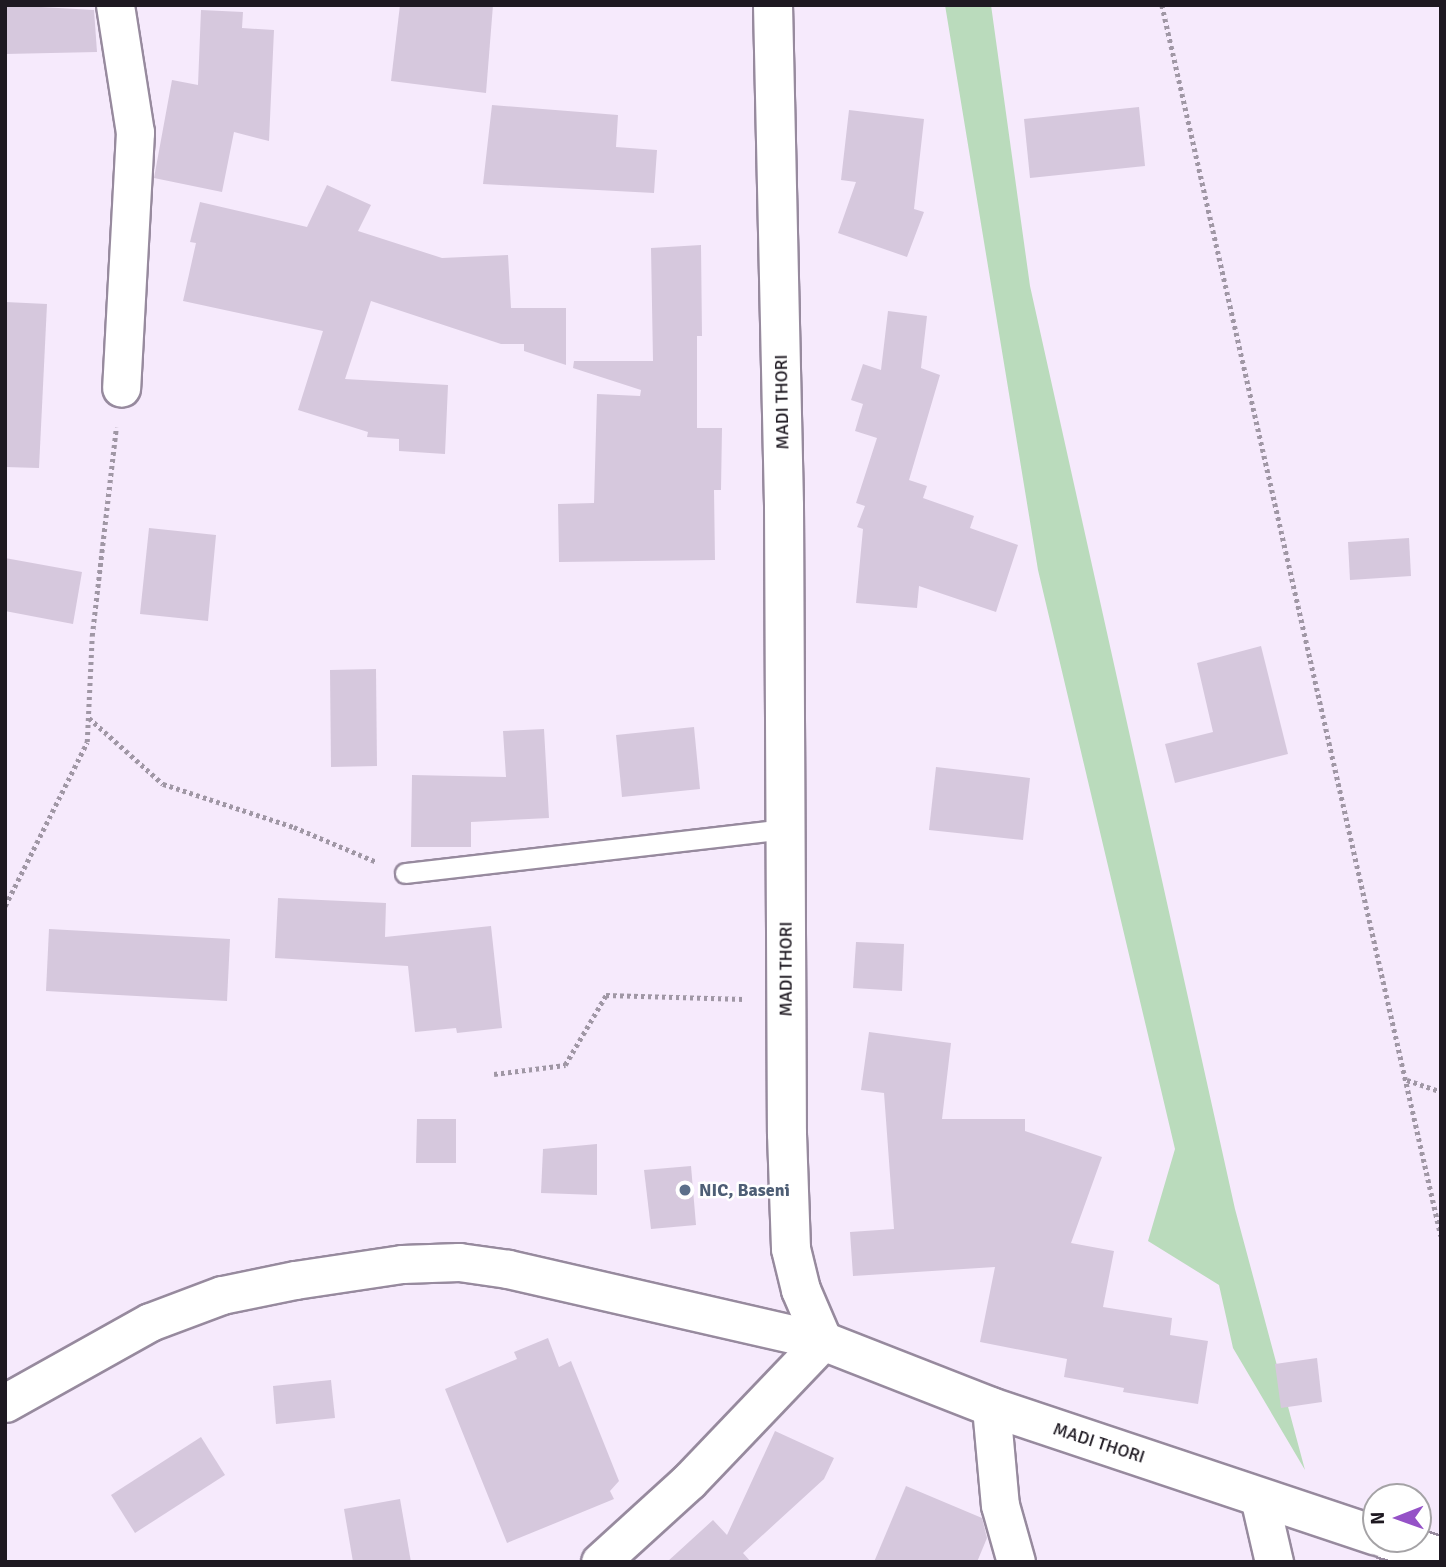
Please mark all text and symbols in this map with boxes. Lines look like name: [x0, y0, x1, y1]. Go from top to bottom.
street label: MADI THORI: [770, 354, 794, 450]
street label: MADI THORI: [775, 921, 797, 1017]
place label: NIC, Baseni: [699, 1179, 790, 1201]
marker: NIC, Baseni: [677, 1182, 693, 1198]
street label: MADI THORI: [1050, 1418, 1148, 1468]
north arrow: [1362, 1483, 1432, 1553]
text: N: [1366, 1512, 1390, 1525]

